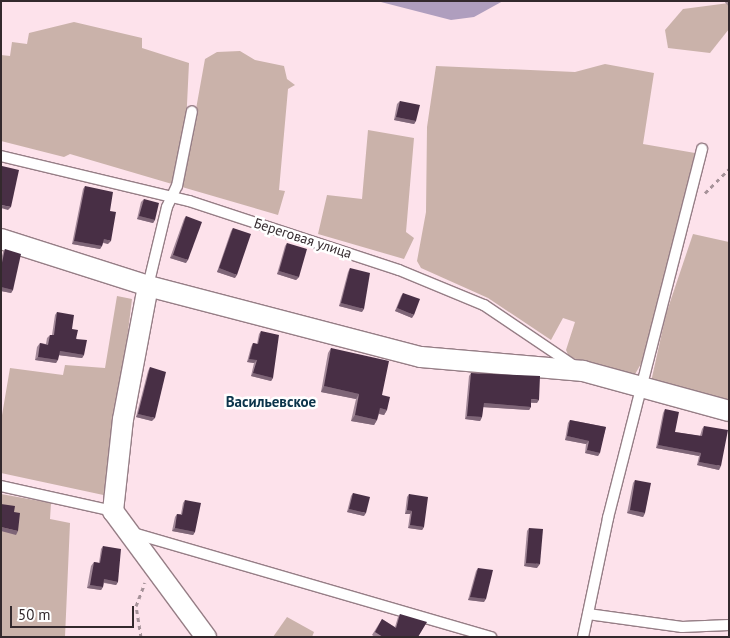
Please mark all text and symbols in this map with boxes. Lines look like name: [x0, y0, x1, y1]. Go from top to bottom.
street label: Береговая улица: [252, 214, 354, 262]
district label: Васильевское: [226, 393, 316, 411]
scale bar: [12, 596, 136, 628]
text: 50 m: [18, 605, 51, 624]

